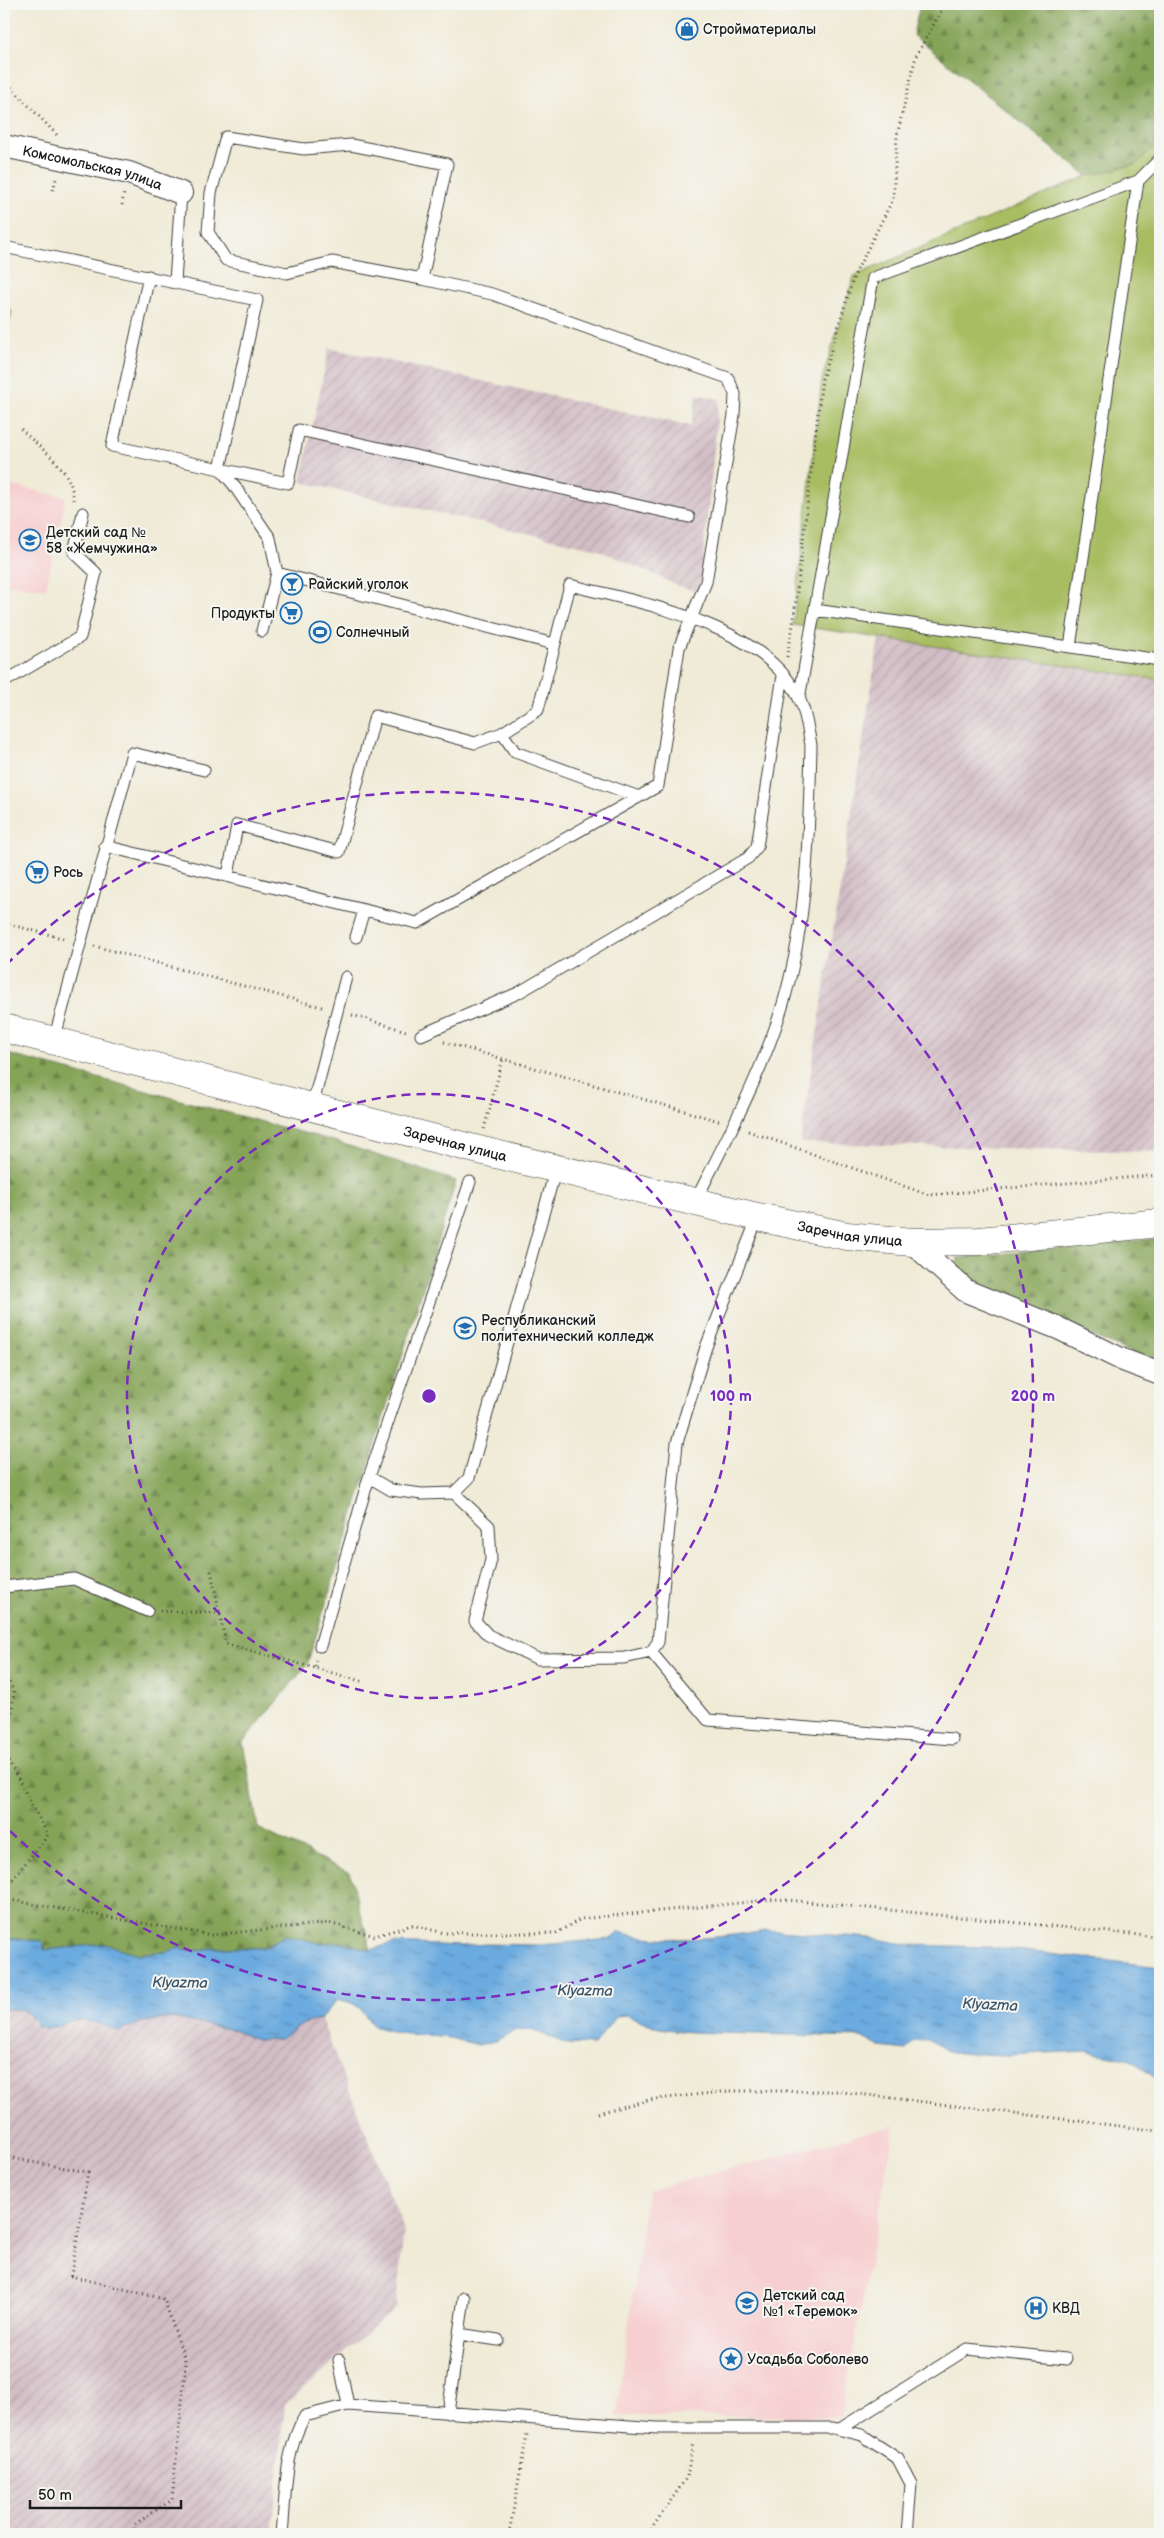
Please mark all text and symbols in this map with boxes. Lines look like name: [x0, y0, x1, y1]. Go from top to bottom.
shop icon: Стройматериалы: [675, 17, 699, 41]
place label: Стройматериалы: [703, 21, 816, 38]
street label: Комсомольская улица: [21, 142, 165, 194]
place label: Детский сад № 58 «Жемчужина»: [46, 524, 158, 557]
school or university icon: Детский сад № 58 «Жемчужина»: [18, 528, 42, 552]
bar icon: Райский уголок: [280, 572, 304, 596]
place label: Райский уголок: [308, 576, 409, 593]
supermarket icon: Продукты: [279, 601, 303, 625]
place label: Продукты: [211, 605, 275, 622]
sports icon: Солнечный: [308, 620, 332, 644]
place label: Солнечный: [336, 624, 410, 641]
supermarket icon: Рось: [25, 860, 49, 884]
place label: Рось: [53, 864, 83, 881]
street label: Заречная улица: [402, 1123, 509, 1165]
street label: Заречная улица: [796, 1217, 904, 1250]
place label: Республиканский политехнический колледж: [481, 1312, 654, 1345]
school or university icon: Республиканский политехнический колледж: [453, 1316, 477, 1340]
centre of rings: [420, 1387, 438, 1405]
text: 100 m: [710, 1387, 752, 1406]
text: 200 m: [1011, 1387, 1055, 1406]
water label: Klyazma: [152, 1973, 208, 1993]
water label: Klyazma: [557, 1981, 613, 2001]
water label: Klyazma: [962, 1994, 1018, 2016]
place label: Детский сад №1 «Теремок»: [763, 2287, 858, 2320]
school or university icon: Детский сад №1 «Теремок»: [735, 2291, 759, 2315]
hospital icon: КВД: [1024, 2296, 1048, 2320]
place label: КВД: [1052, 2300, 1080, 2317]
place icon: Усадьба Соболево: [719, 2347, 743, 2371]
place label: Усадьба Соболево: [747, 2351, 868, 2368]
scale bar: [30, 2478, 181, 2510]
text: 50 m: [38, 2486, 72, 2505]

